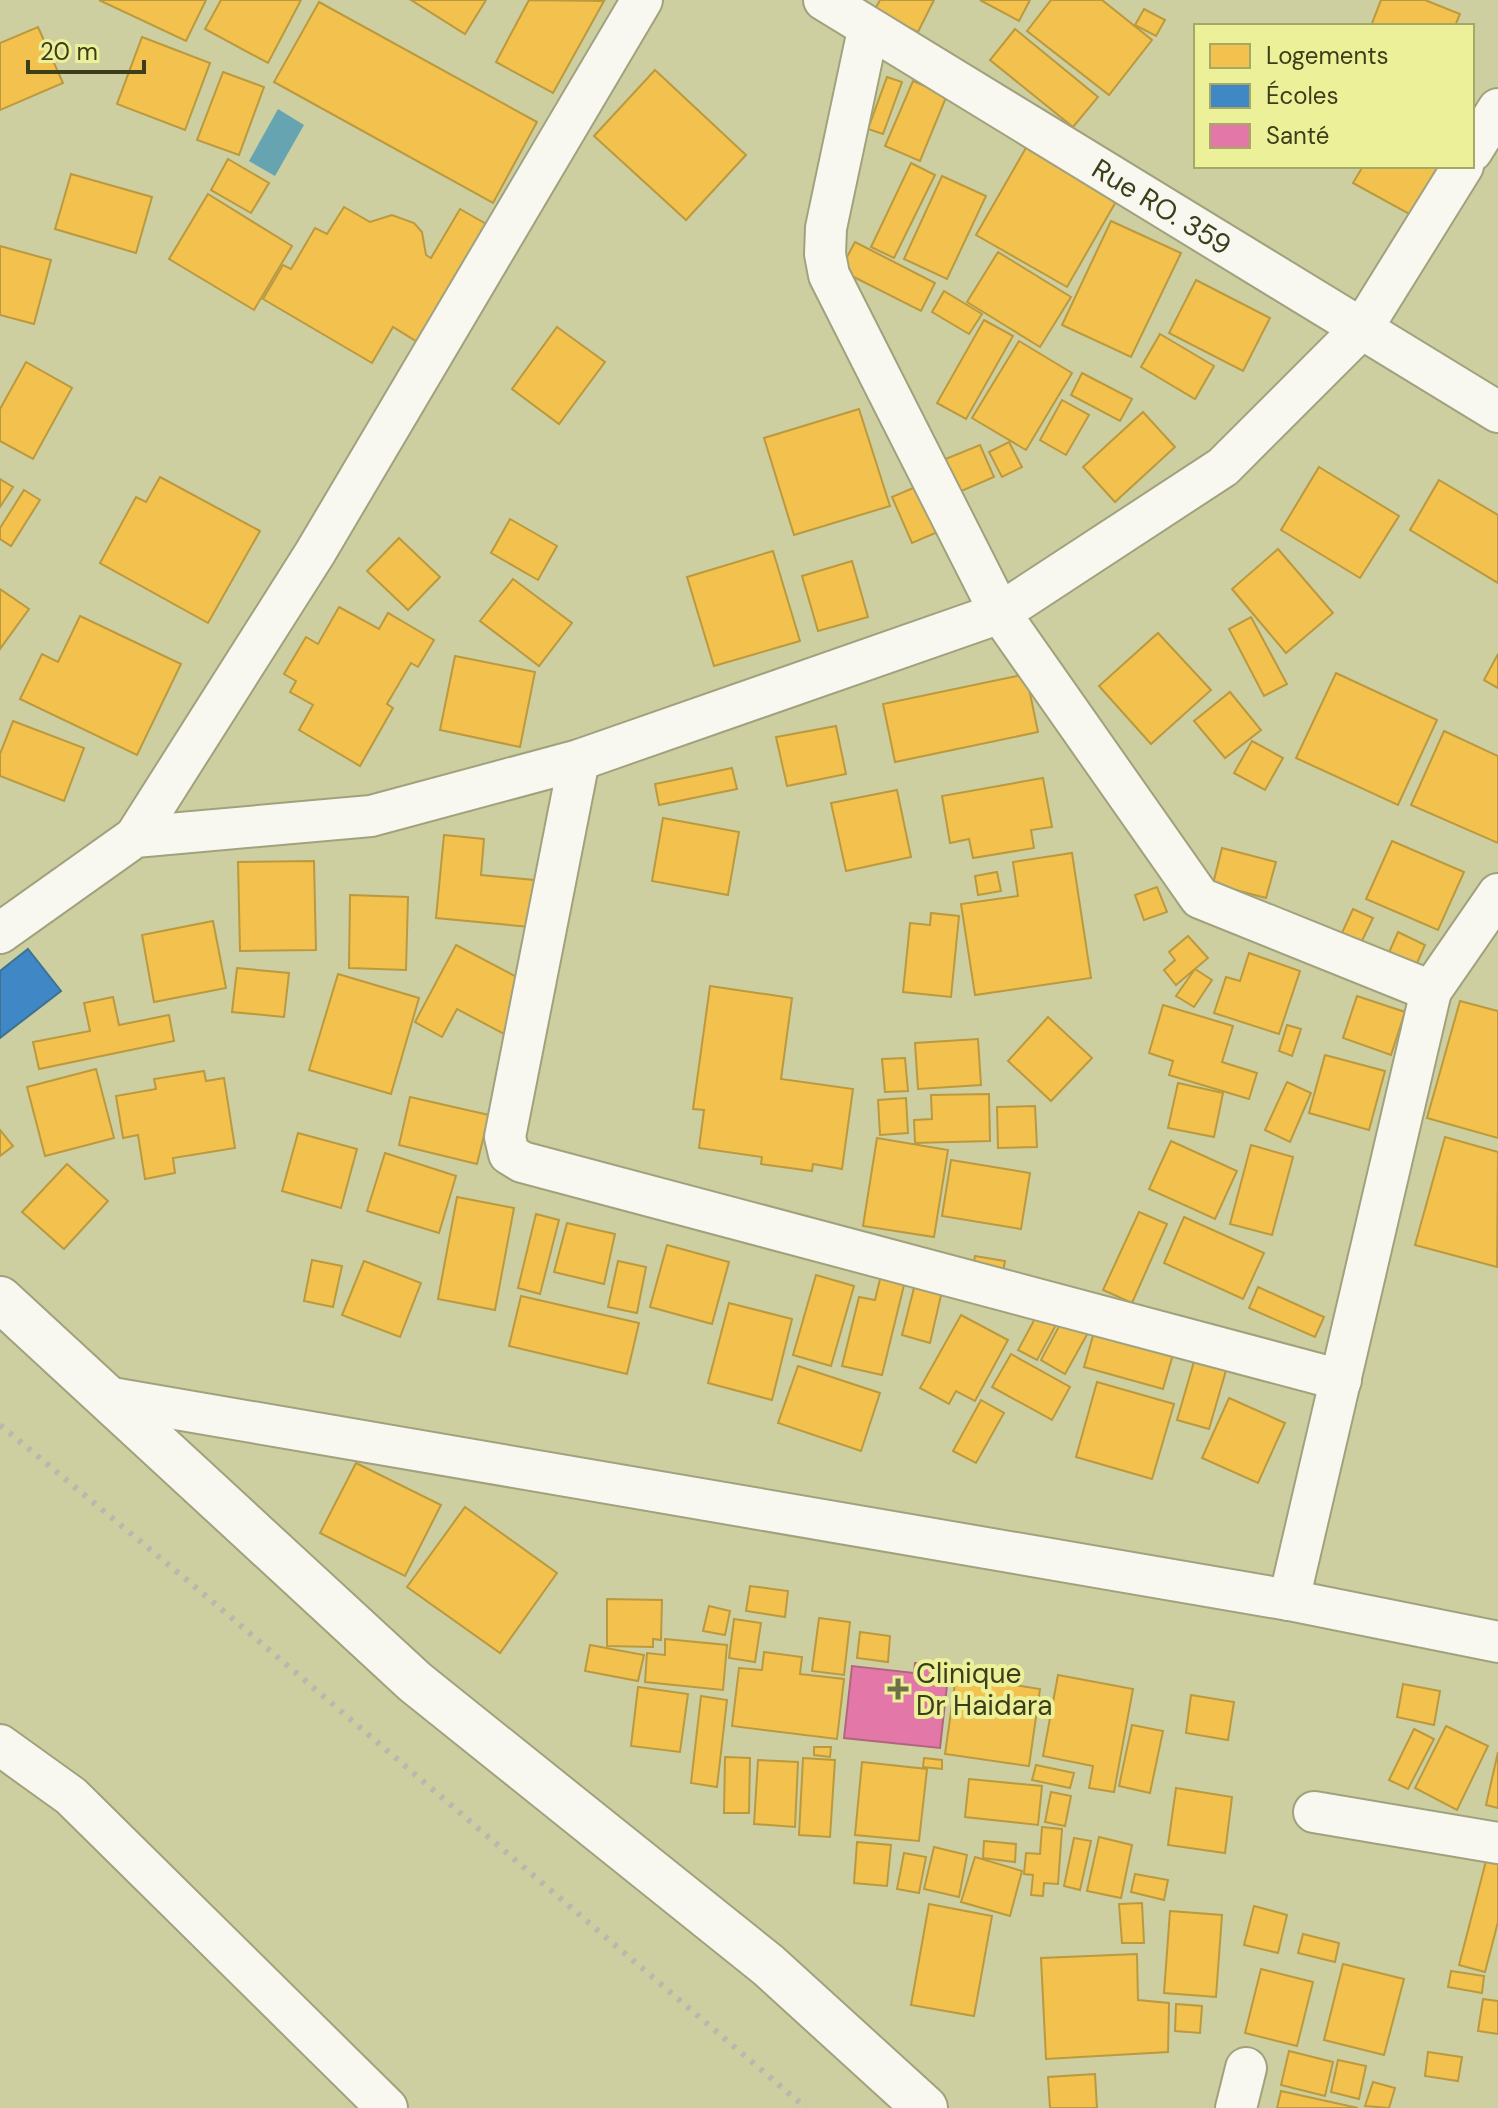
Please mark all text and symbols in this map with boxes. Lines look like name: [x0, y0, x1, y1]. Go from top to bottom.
scale bar: [28, 24, 144, 74]
legend: [1194, 24, 1474, 168]
text: 20 m: [40, 36, 98, 67]
text: Logements: [1266, 40, 1389, 71]
text: Écoles: [1266, 80, 1339, 111]
text: Santé: [1266, 120, 1329, 151]
street label: Rue RO. 359: [1085, 150, 1238, 263]
place label: Clinique Dr Haidara: [916, 1655, 1052, 1724]
marker: Clinique Dr Haidara: [887, 1678, 909, 1700]

